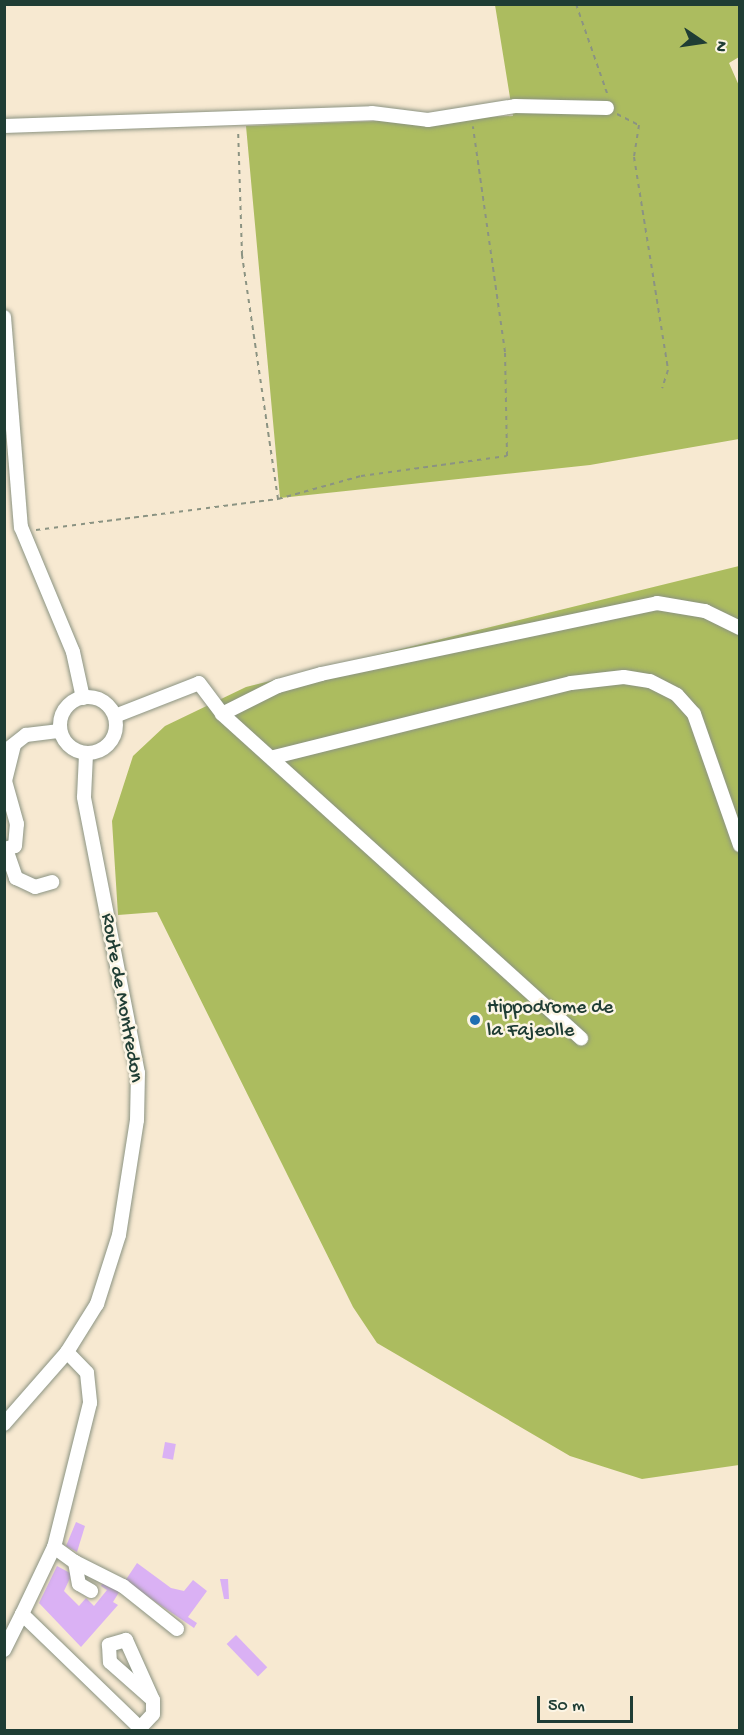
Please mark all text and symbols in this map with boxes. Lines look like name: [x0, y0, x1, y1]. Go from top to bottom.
north arrow: [672, 12, 732, 72]
text: N: [710, 39, 730, 53]
street label: Route de Montredon: [94, 912, 148, 1084]
place label: Hippodrome de la Fajeolle: [487, 996, 613, 1043]
marker: Hippodrome de la Fajeolle: [468, 1013, 482, 1027]
scale bar: [540, 1684, 636, 1722]
text: 50 m: [548, 1696, 585, 1717]

